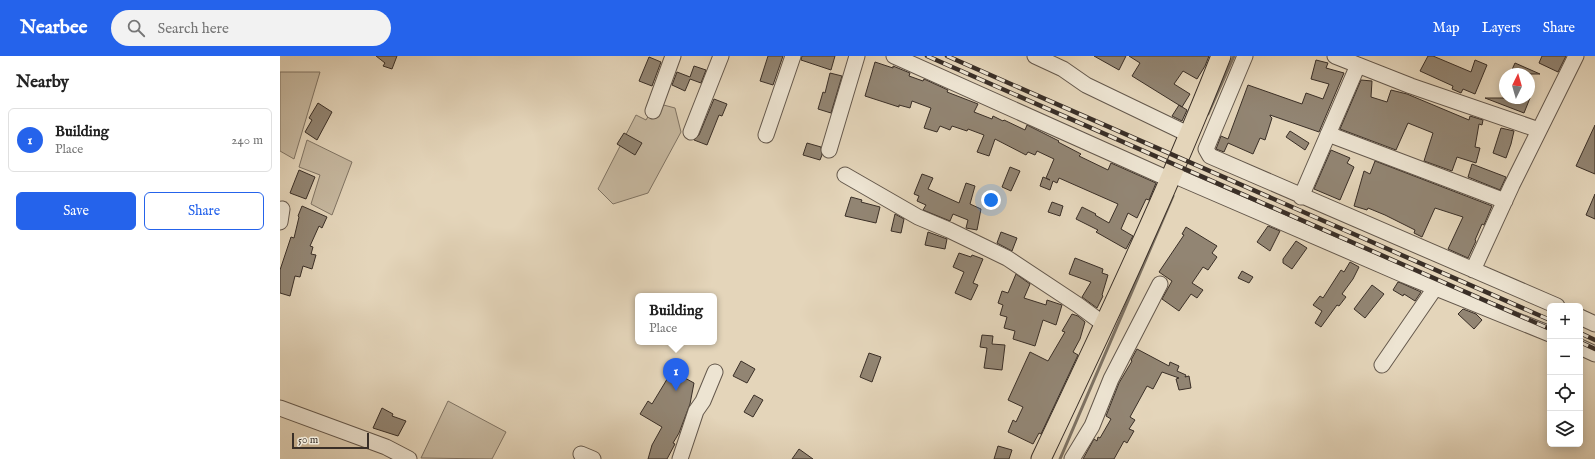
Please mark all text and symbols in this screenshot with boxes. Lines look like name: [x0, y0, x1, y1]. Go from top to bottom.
search box: [111, 10, 391, 46]
text: Nearbee: [20, 16, 87, 40]
icon: search: [125, 17, 147, 39]
text: Search here: [157, 19, 229, 38]
text: Map: [1433, 19, 1460, 37]
text: Layers: [1482, 19, 1521, 37]
text: Share: [1543, 19, 1575, 37]
north arrow: [1499, 68, 1535, 104]
text: Nearby: [16, 72, 69, 93]
text: Building: [55, 122, 109, 141]
text: 1: [28, 132, 32, 149]
text: 240 m: [231, 132, 263, 149]
text: Place: [55, 141, 83, 158]
your location: [981, 190, 1001, 210]
button: Save: [16, 192, 136, 230]
button: Share: [144, 192, 264, 230]
popup: [635, 293, 717, 345]
text: Building: [649, 301, 703, 320]
map controls: [1547, 303, 1583, 447]
button: +: [1547, 303, 1583, 339]
text: Place: [649, 320, 677, 337]
button: −: [1547, 339, 1583, 375]
pin: 1: [663, 358, 689, 391]
button: locate: [1547, 375, 1583, 411]
button: layers: [1547, 411, 1583, 447]
scale bar: [292, 431, 369, 450]
text: 50 m: [298, 433, 318, 447]

